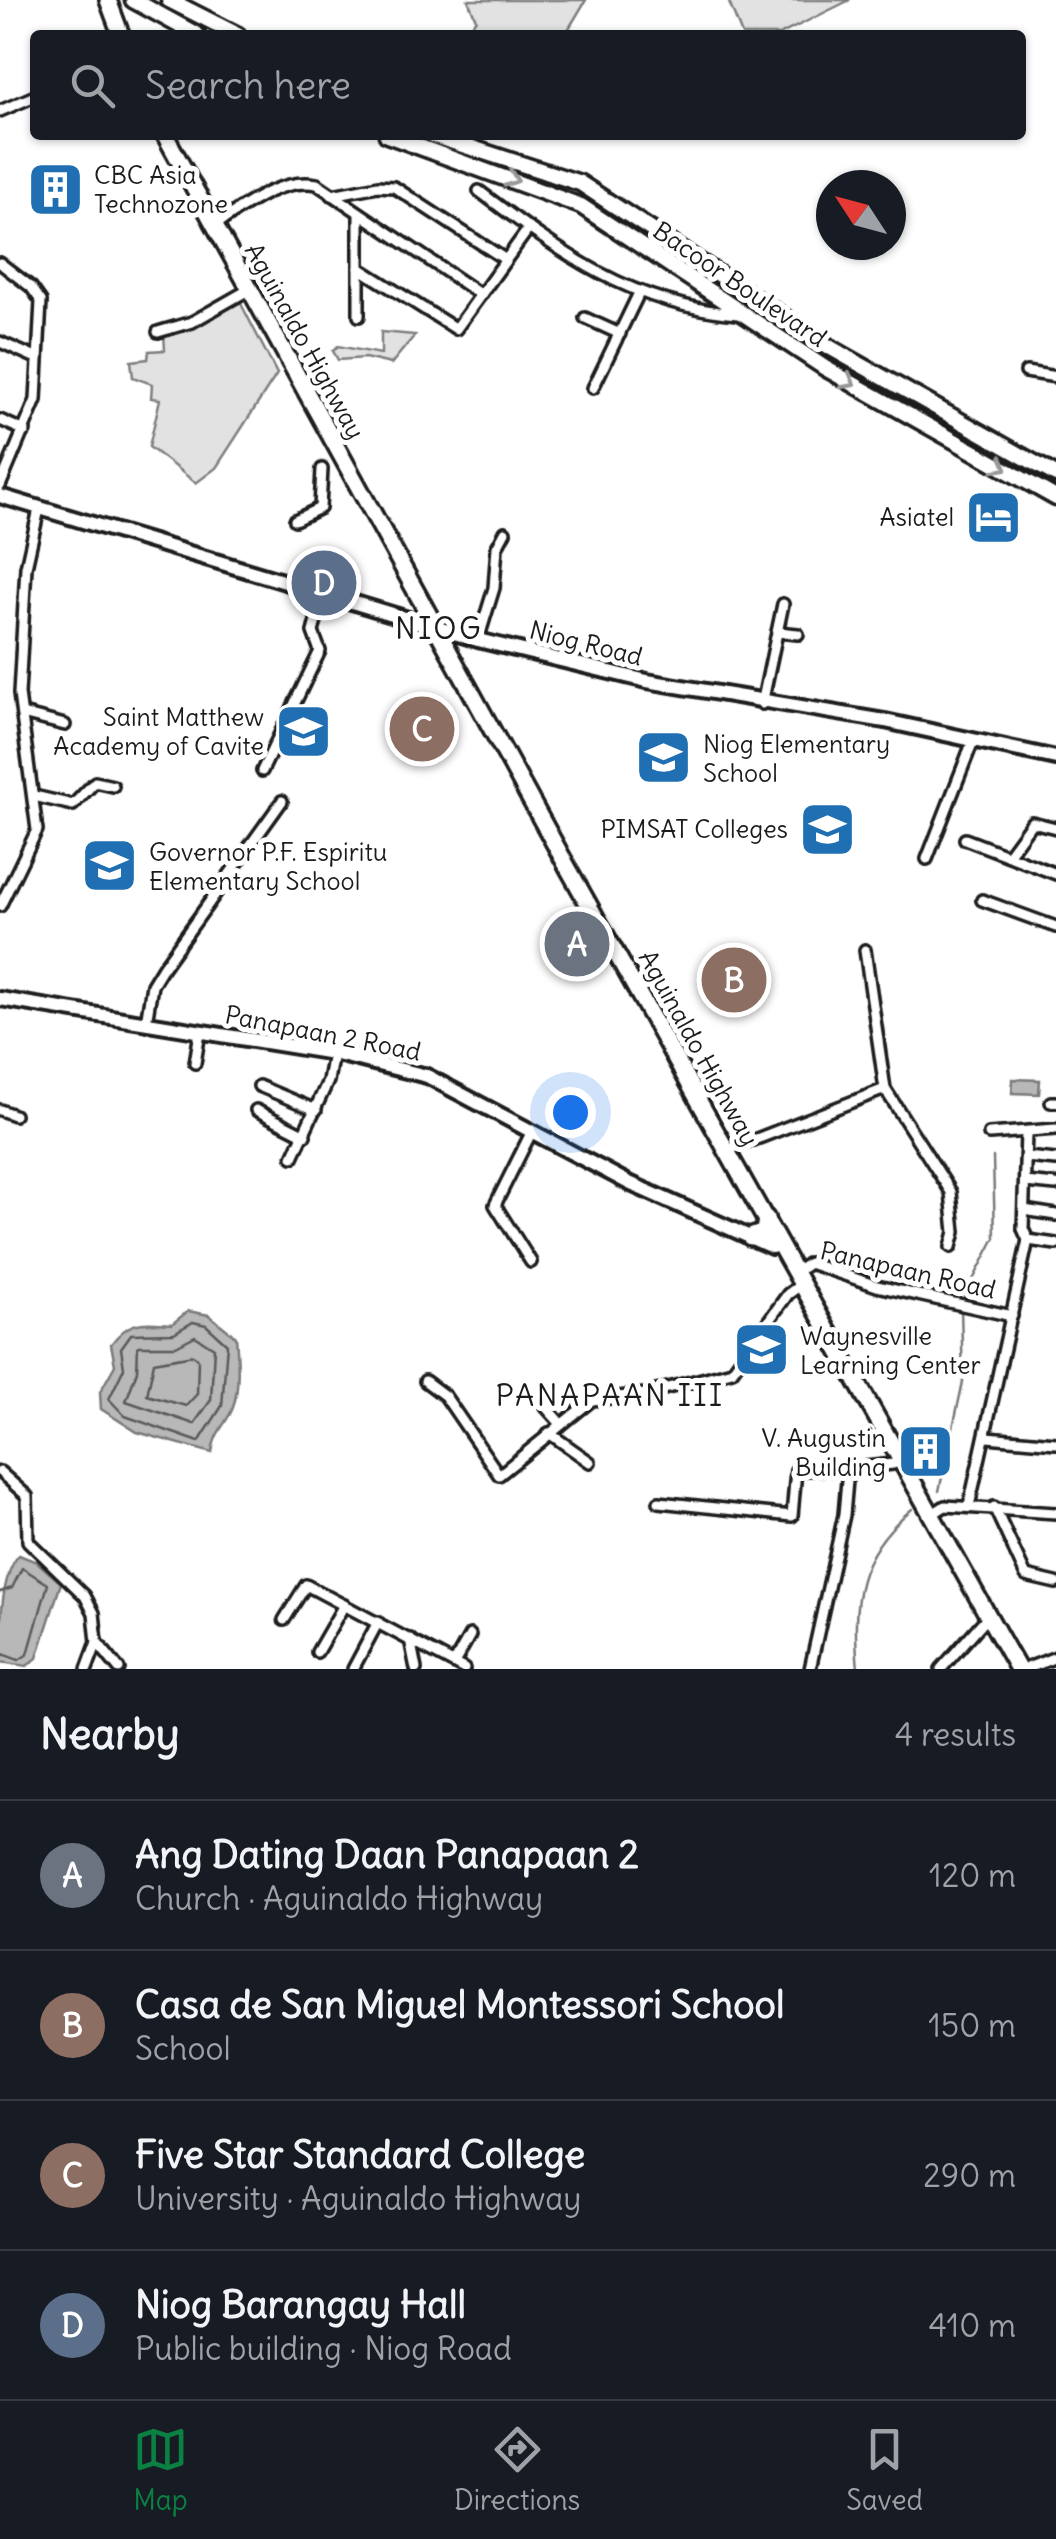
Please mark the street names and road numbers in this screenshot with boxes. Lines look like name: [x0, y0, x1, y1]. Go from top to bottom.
street label: Bacoor Boulevard: [647, 214, 833, 354]
street label: Aguinaldo Highway: [238, 237, 372, 445]
street label: Niog Road: [526, 614, 646, 672]
street label: Aguinaldo Highway: [632, 944, 766, 1152]
street label: Panapaan 2 Road: [222, 998, 424, 1068]
street label: Panapaan Road: [817, 1234, 999, 1306]

